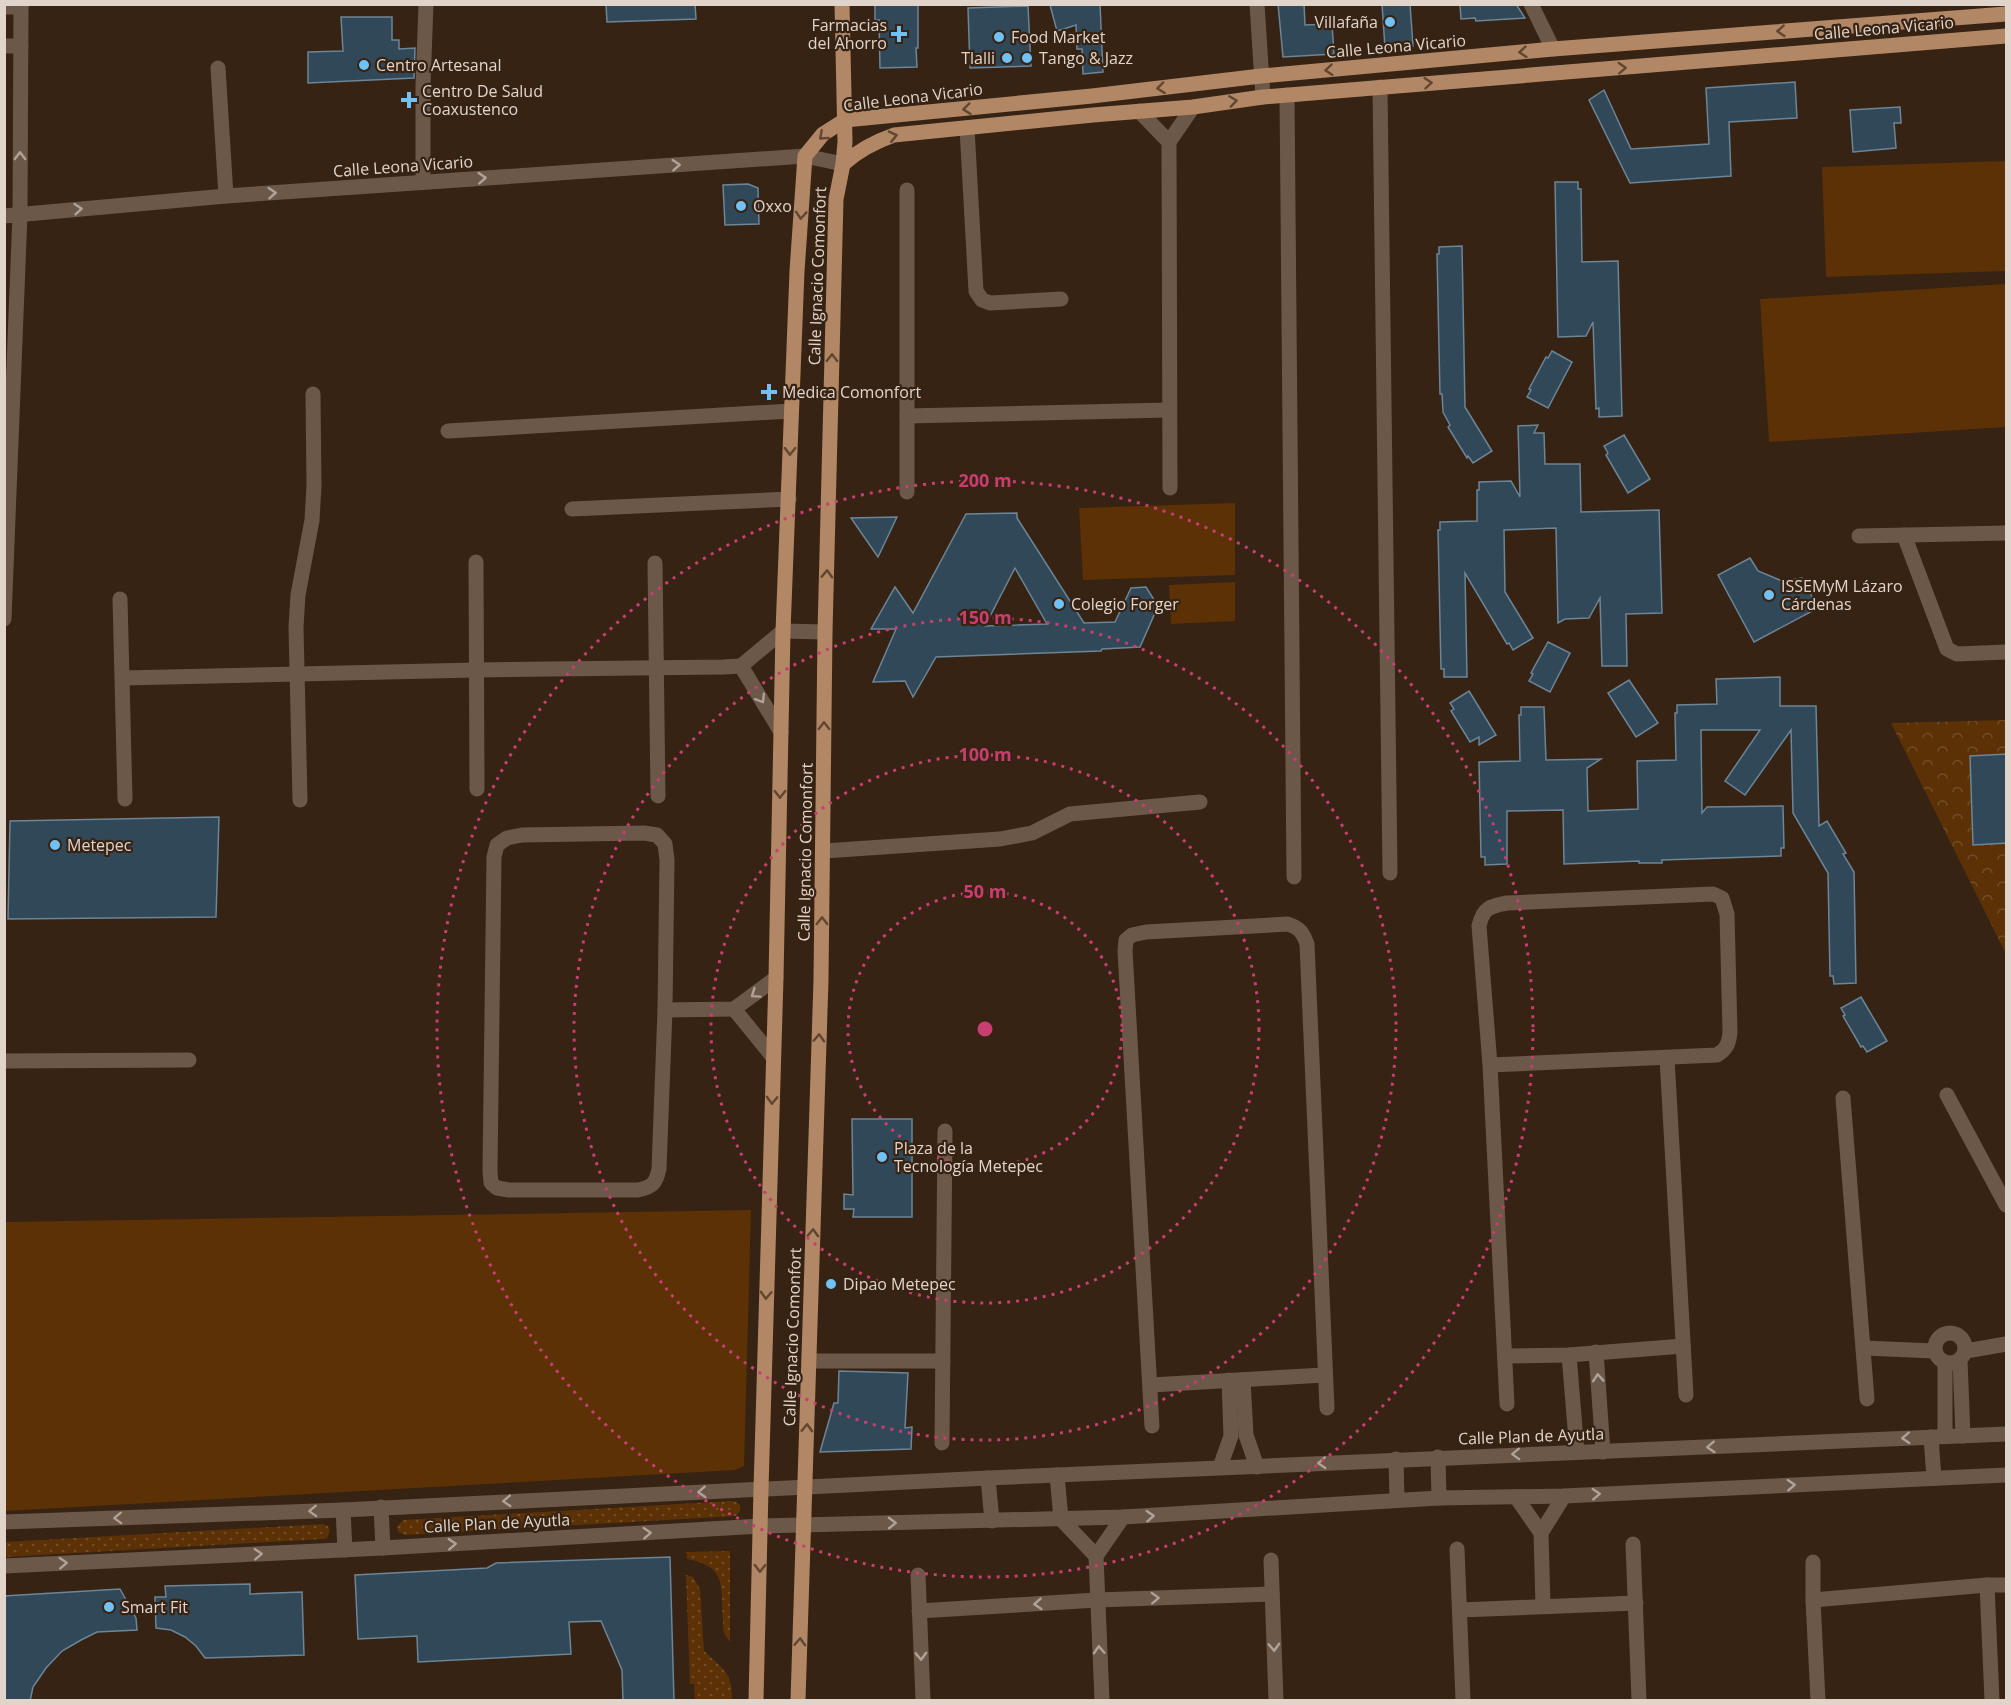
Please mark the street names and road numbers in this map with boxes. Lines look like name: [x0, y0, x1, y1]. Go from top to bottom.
street label: Calle Leona Vicario: [1813, 11, 1955, 45]
street label: Calle Leona Vicario: [1325, 29, 1467, 63]
street label: Calle Leona Vicario: [842, 78, 984, 116]
street label: Calle Leona Vicario: [332, 150, 474, 182]
street label: Calle Ignacio Comonfort: [803, 186, 831, 366]
street label: Calle Ignacio Comonfort: [792, 762, 818, 942]
street label: Calle Ignacio Comonfort: [778, 1247, 806, 1427]
street label: Calle Plan de Ayutla: [1458, 1422, 1604, 1450]
street label: Calle Plan de Ayutla: [423, 1508, 571, 1538]

